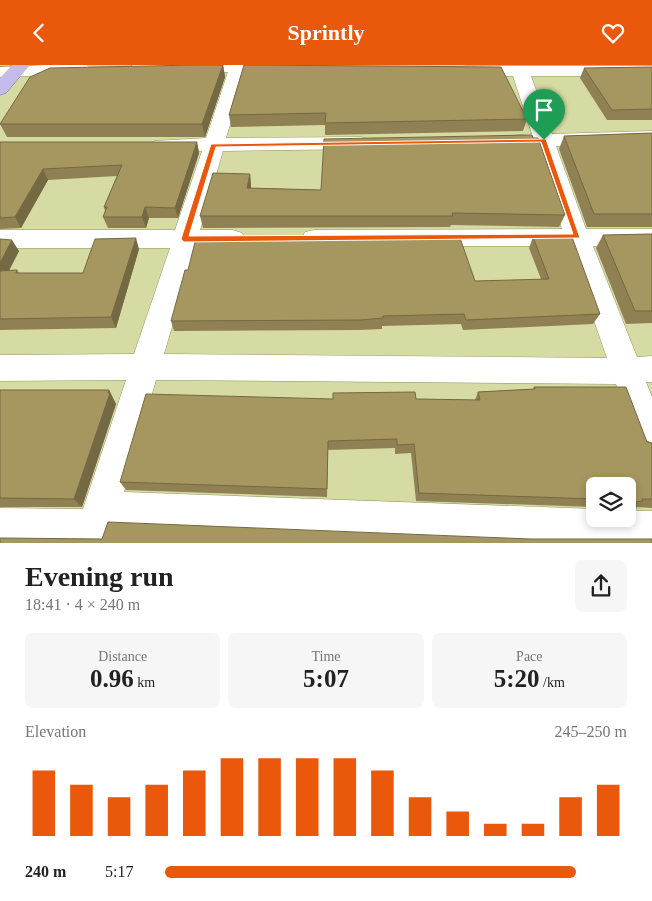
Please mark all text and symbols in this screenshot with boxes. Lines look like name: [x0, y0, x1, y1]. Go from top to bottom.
icon: back: [25, 19, 53, 47]
icon: heart: [599, 19, 627, 47]
text: Sprintly: [287, 20, 365, 45]
pin: [523, 89, 565, 140]
icon: arrive: [530, 96, 558, 124]
map controls: [586, 477, 636, 527]
button: layers: [586, 477, 636, 527]
button: share: [575, 560, 627, 612]
text: Evening run: [25, 561, 174, 592]
text: 18:41 · 4 × 240 m: [25, 596, 140, 613]
text: Distance: [98, 649, 147, 664]
text: Time: [311, 649, 341, 664]
text: Pace: [516, 649, 543, 664]
text: 0.96: [90, 665, 134, 692]
text: 5:07: [303, 665, 349, 692]
text: 5:20: [494, 665, 540, 692]
text: km: [134, 675, 155, 690]
text: /km: [540, 675, 565, 690]
text: Elevation: [25, 723, 86, 740]
text: 245–250 m: [555, 723, 627, 740]
text: 240 m: [25, 863, 66, 880]
text: 5:17: [105, 863, 133, 880]

